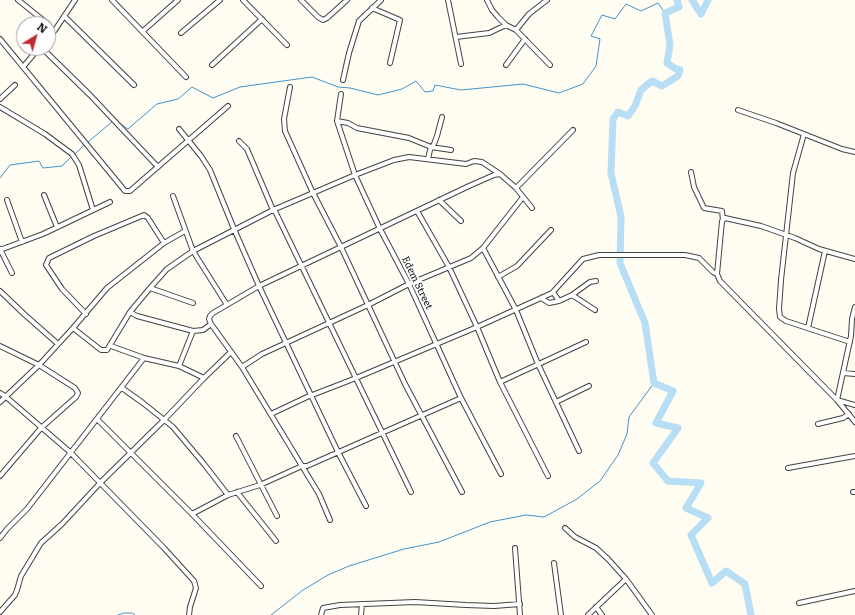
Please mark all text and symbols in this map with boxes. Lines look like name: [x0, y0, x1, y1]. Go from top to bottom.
north arrow: [16, 16, 56, 56]
text: N: [34, 18, 51, 36]
street label: Edem Street: [399, 254, 435, 312]

